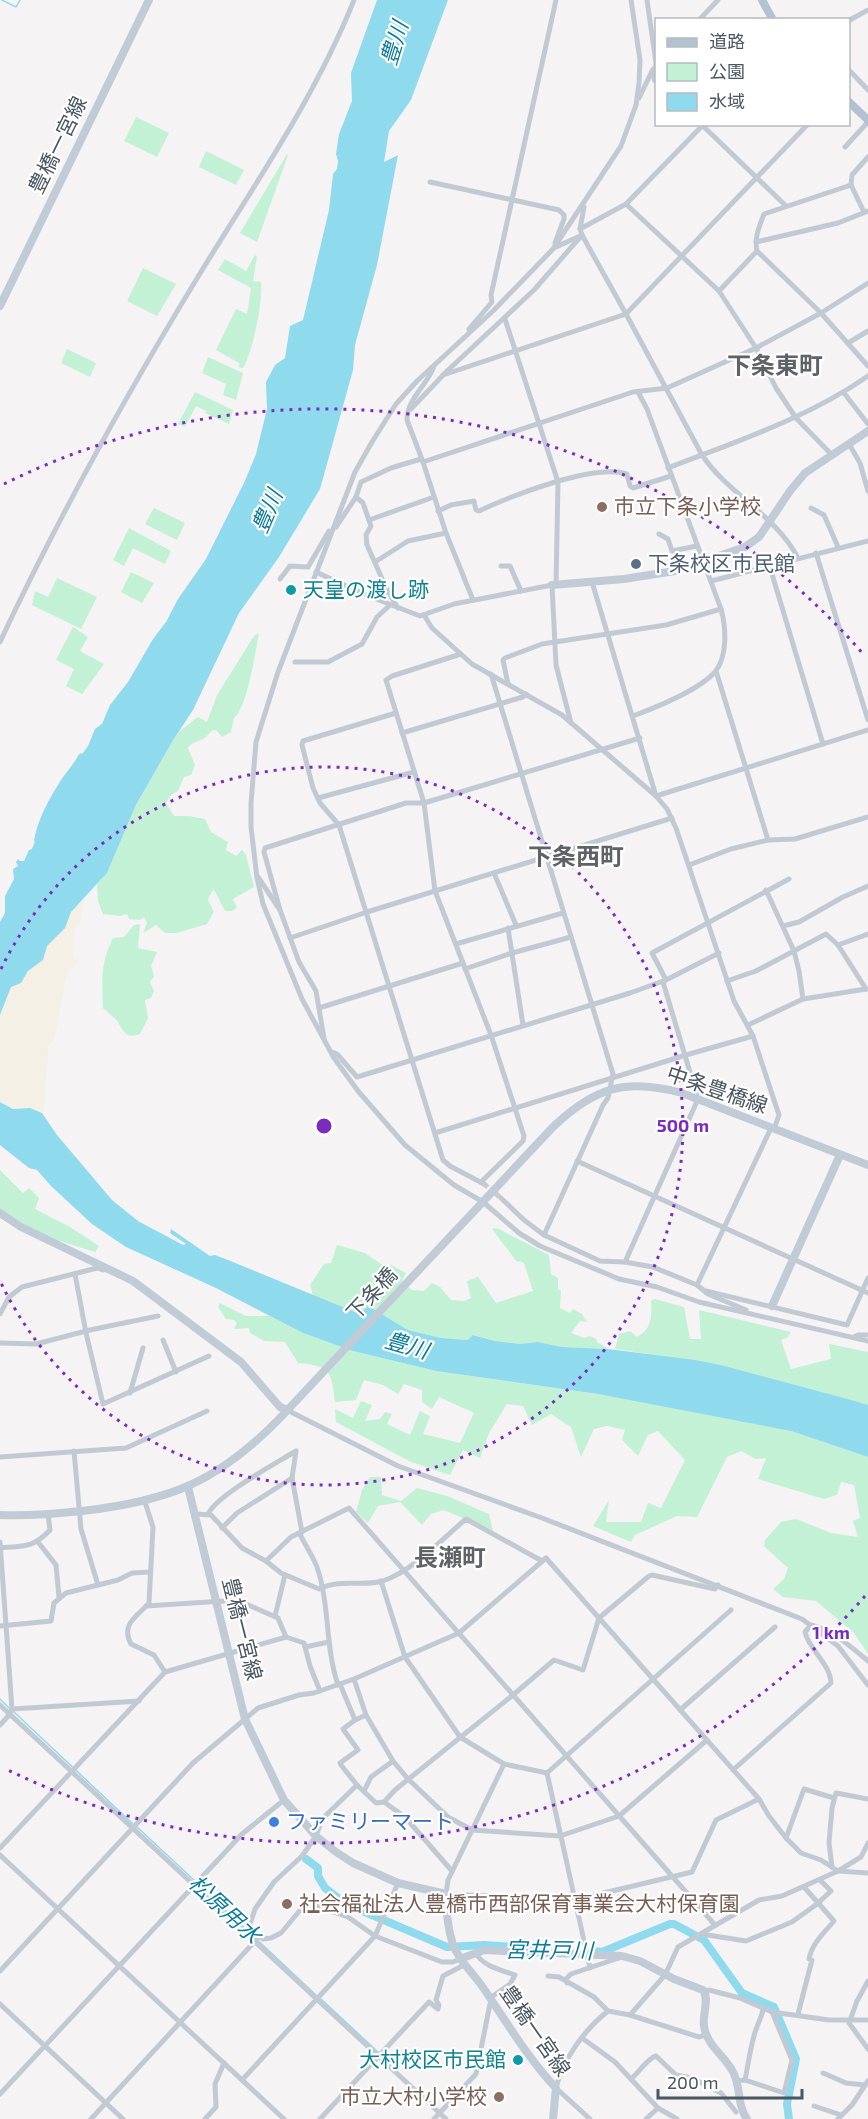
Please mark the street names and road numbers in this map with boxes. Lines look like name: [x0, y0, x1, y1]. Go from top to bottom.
street label: 豊橋一宮線: [22, 92, 91, 197]
street label: 中条豊橋線: [664, 1060, 771, 1117]
street label: 下条橋: [340, 1261, 402, 1325]
street label: 豊橋一宮線: [219, 1575, 268, 1683]
street label: 豊橋一宮線: [496, 1980, 577, 2080]

